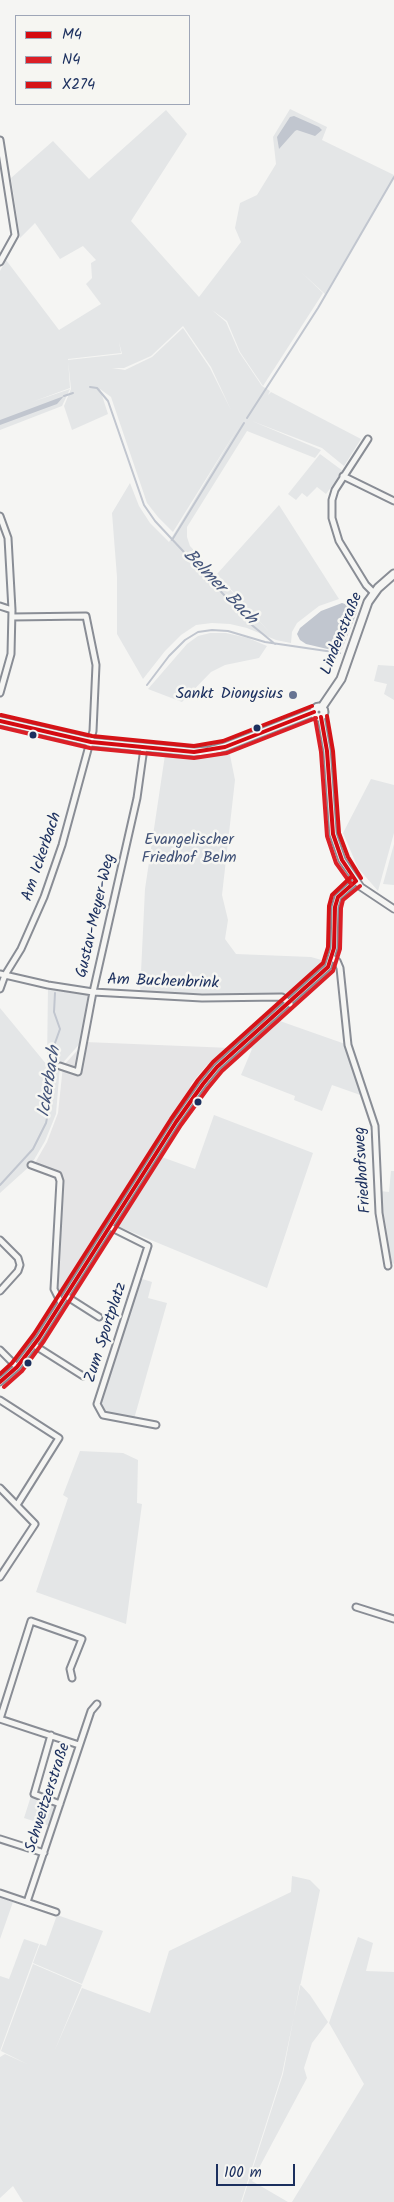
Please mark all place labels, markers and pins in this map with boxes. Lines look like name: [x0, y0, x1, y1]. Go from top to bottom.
place label: Sankt Dionysius: [176, 685, 283, 705]
marker: Sankt Dionysius: [287, 689, 299, 701]
unlabelled marker: [252, 723, 262, 733]
unlabelled marker: [28, 730, 38, 740]
unlabelled marker: [193, 1097, 203, 1107]
unlabelled marker: [23, 1358, 33, 1368]

